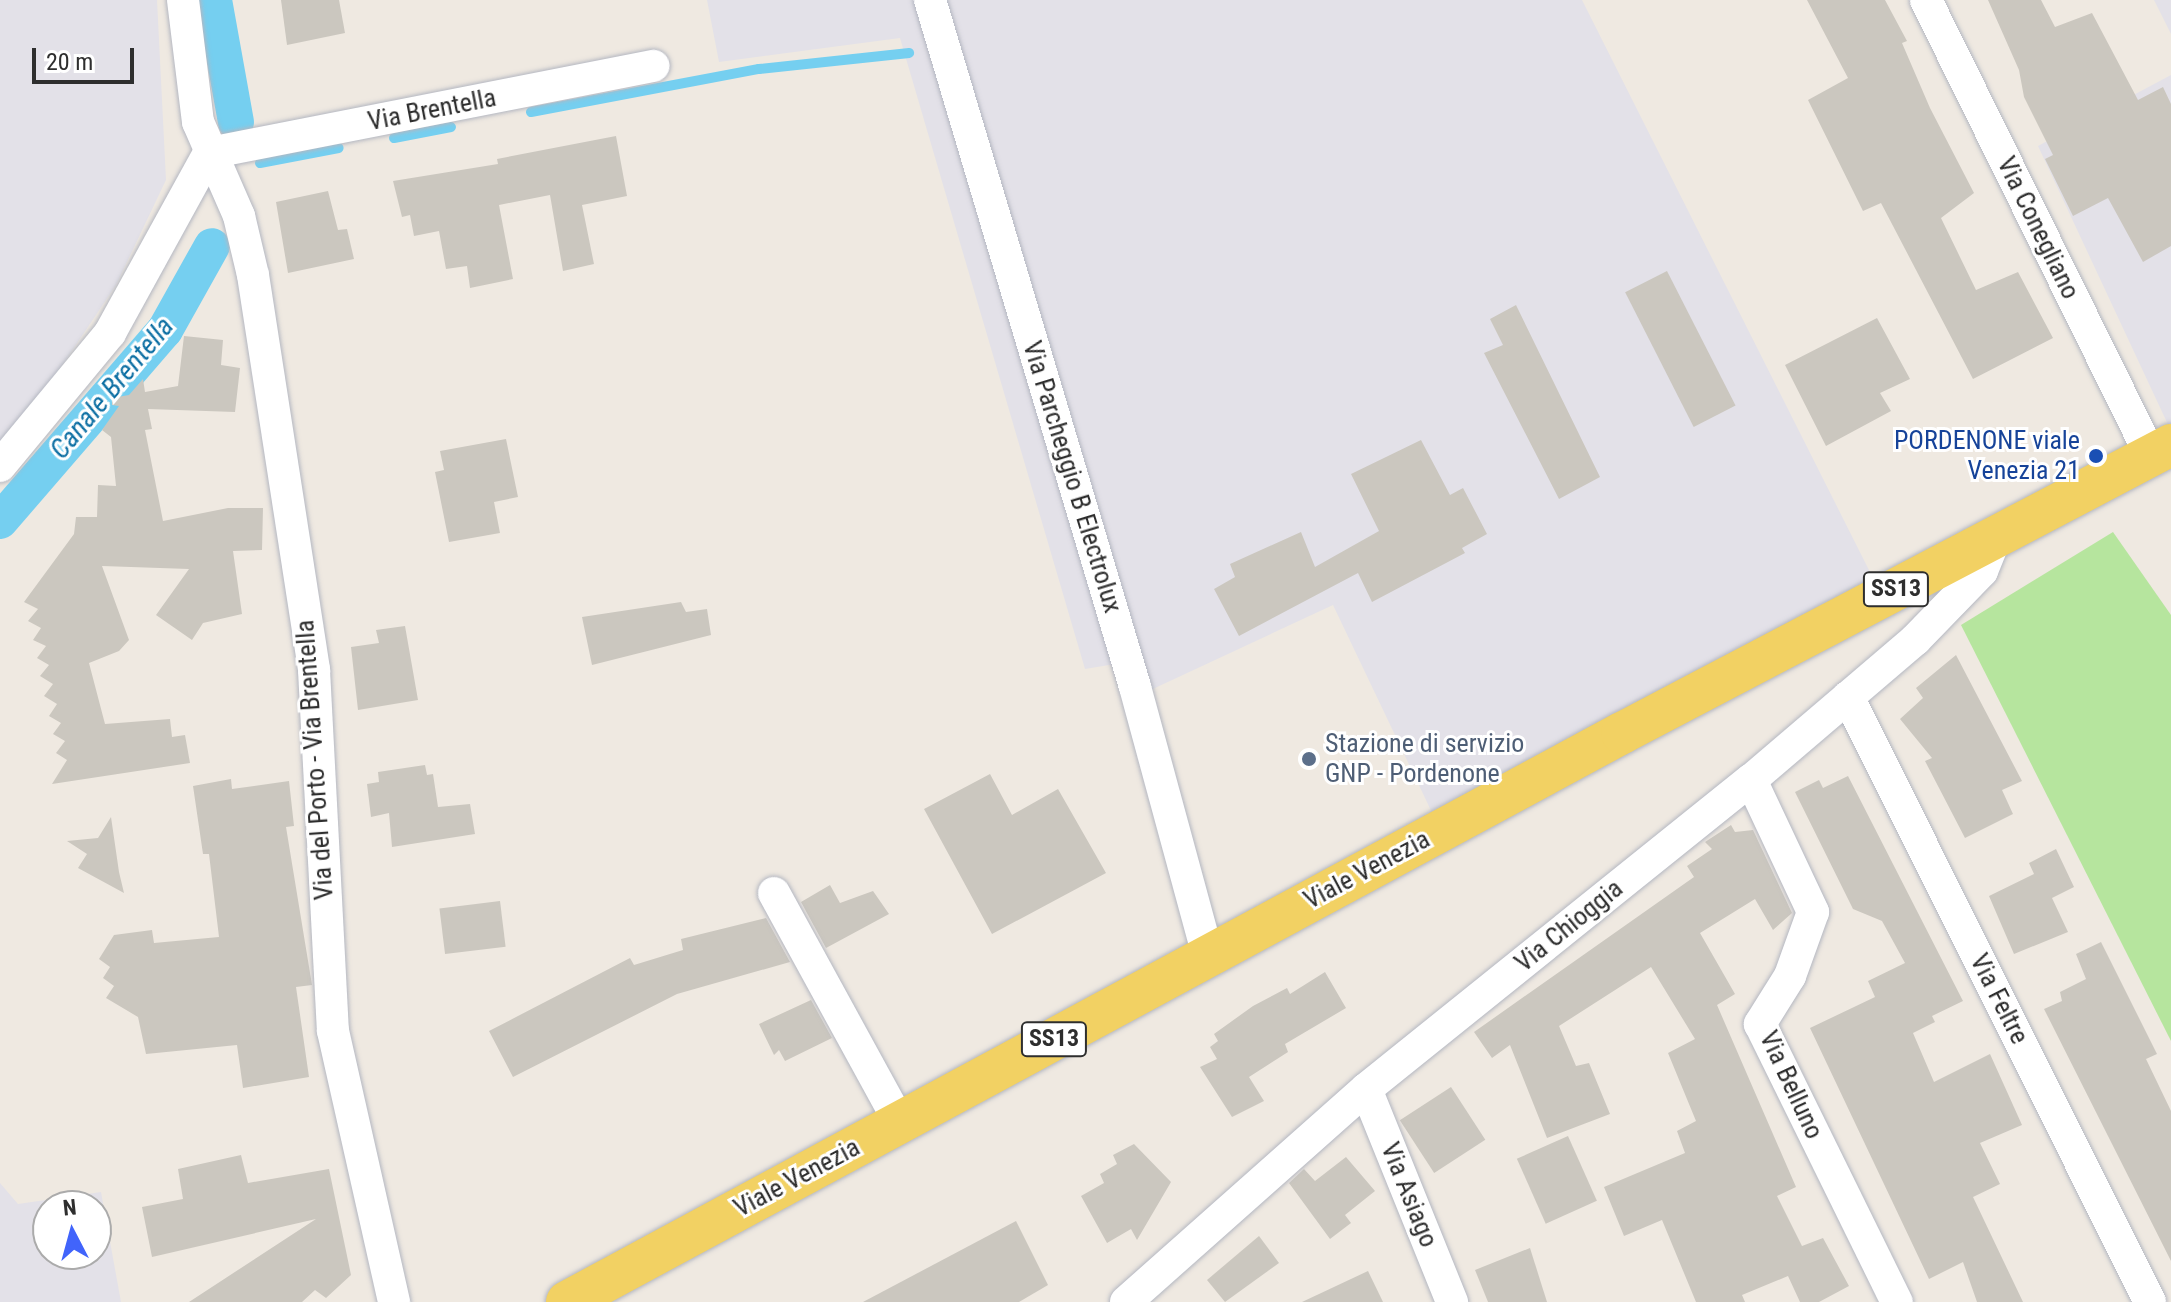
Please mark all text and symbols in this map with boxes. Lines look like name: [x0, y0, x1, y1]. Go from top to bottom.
scale bar: [36, 32, 138, 82]
text: 20 m: [46, 48, 93, 76]
street label: Via Brentella: [365, 82, 499, 138]
street label: Via Conegliano: [1990, 152, 2086, 304]
water label: Canale Brentella: [43, 310, 181, 466]
street label: Via Parcheggio B Electrolux: [1016, 337, 1128, 617]
place label: PORDENONE viale Venezia 21: [1894, 425, 2080, 486]
marker: PORDENONE viale Venezia 21: [2087, 447, 2105, 465]
road number: SS13: [1862, 569, 1930, 609]
street label: Via del Porto - Via Brentella: [290, 619, 340, 901]
place label: Stazione di servizio GNP - Pordenone: [1325, 728, 1524, 790]
marker: Stazione di servizio GNP - Pordenone: [1300, 750, 1318, 768]
street label: Viale Venezia: [1299, 824, 1435, 916]
street label: Via Chioggia: [1509, 873, 1629, 979]
street label: Via Feltre: [1963, 949, 2035, 1049]
road number: SS13: [1020, 1019, 1088, 1059]
street label: Via Belluno: [1752, 1026, 1830, 1144]
street label: Viale Venezia: [729, 1132, 865, 1224]
street label: Via Asiago: [1374, 1138, 1444, 1252]
north arrow: [32, 1190, 112, 1270]
text: N: [62, 1194, 78, 1221]

